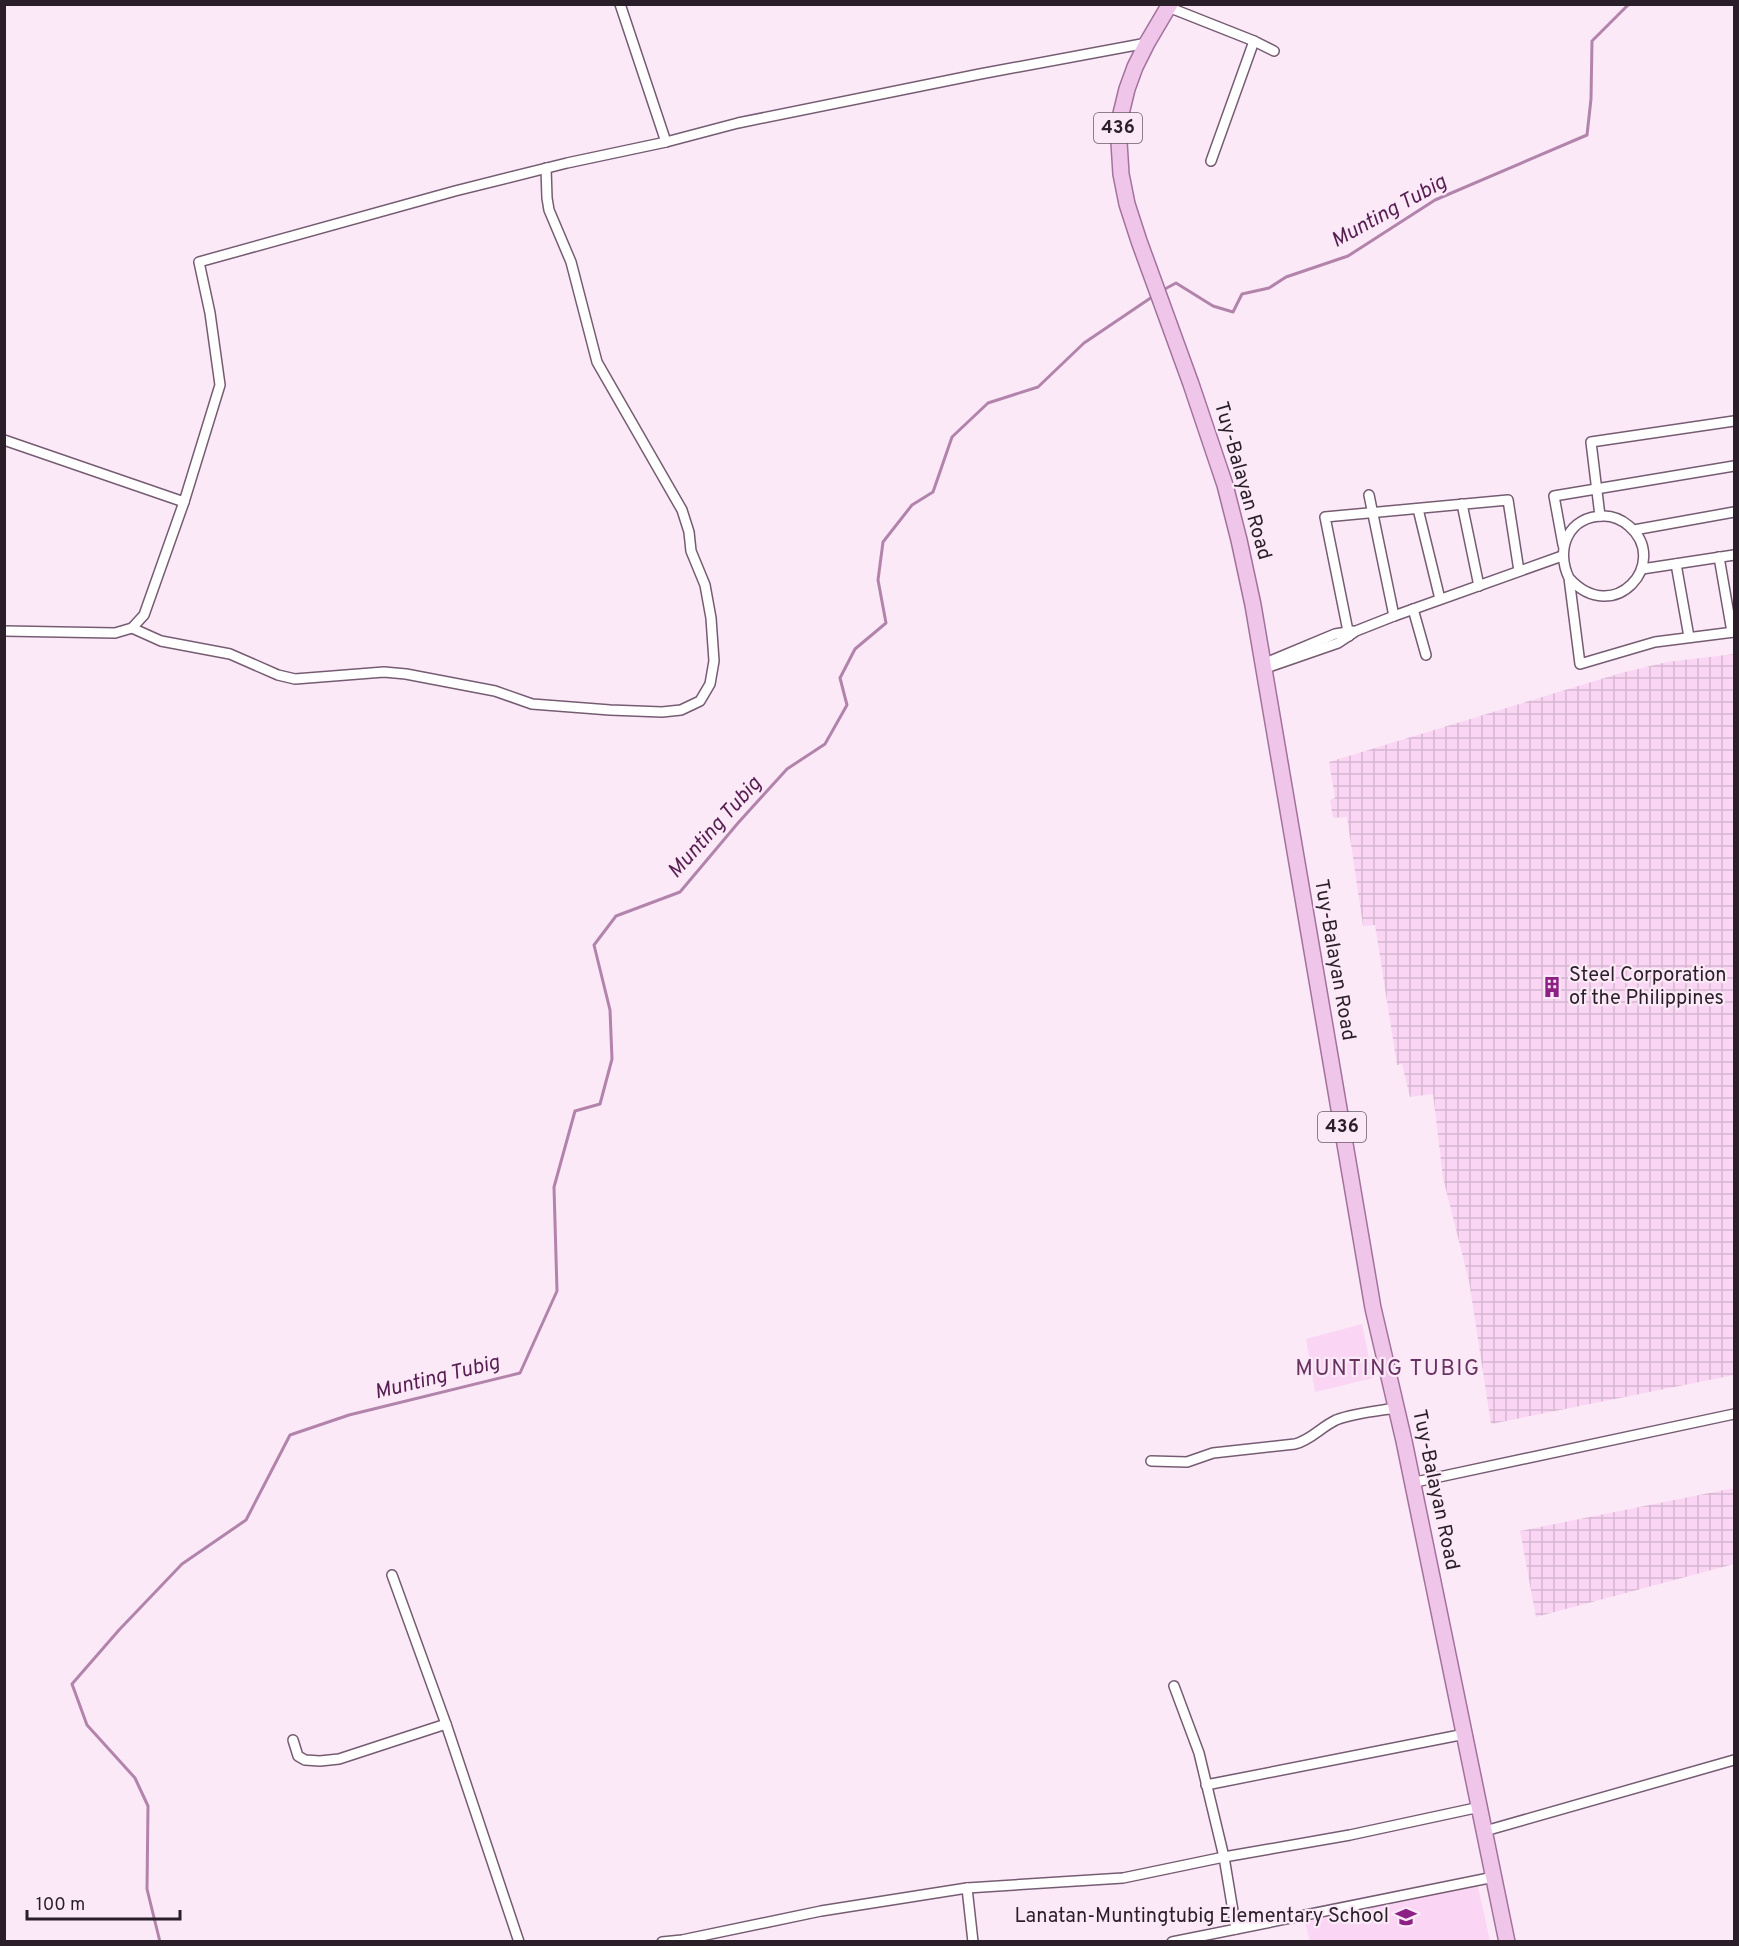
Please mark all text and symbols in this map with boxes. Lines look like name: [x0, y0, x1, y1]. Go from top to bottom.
road number: 436: [1094, 113, 1142, 143]
water label: Munting Tubig: [1326, 169, 1452, 255]
street label: Tuy-Balayan Road: [1207, 399, 1277, 563]
water label: Munting Tubig: [662, 771, 768, 885]
street label: Tuy-Balayan Road: [1307, 877, 1361, 1043]
place label: Steel Corporation of the Philippines: [1569, 963, 1727, 1012]
building icon: Steel Corporation of the Philippines: [1540, 975, 1564, 999]
road number: 436: [1318, 1112, 1366, 1142]
water label: Munting Tubig: [372, 1349, 503, 1407]
district label: MUNTING TUBIG: [1295, 1356, 1481, 1383]
street label: Tuy-Balayan Road: [1405, 1407, 1465, 1573]
scale bar: [27, 1883, 180, 1921]
text: 100 m: [36, 1894, 85, 1917]
place label: Lanatan-Muntingtubig Elementary School: [1014, 1904, 1389, 1930]
school or university icon: Lanatan-Muntingtubig Elementary School: [1394, 1905, 1418, 1929]

